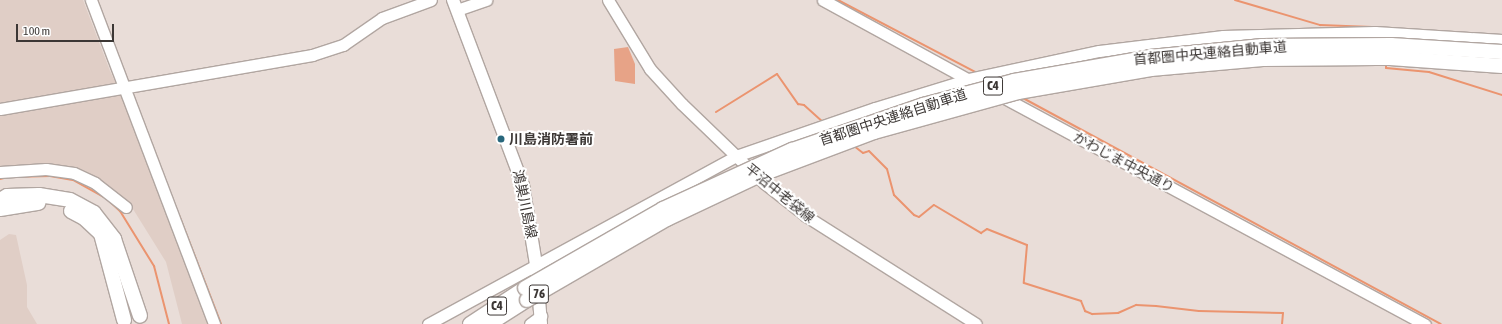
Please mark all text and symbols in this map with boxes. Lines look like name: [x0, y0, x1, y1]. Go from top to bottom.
scale bar: [18, 16, 116, 42]
text: 100 m: [23, 24, 50, 38]
street label: 首都圏中央連絡自動車道: [1133, 38, 1287, 68]
road number: C4: [983, 75, 1003, 97]
street label: 首都圏中央連絡自動車道: [817, 85, 969, 149]
street label: かわじま中央通り: [1071, 128, 1177, 196]
place label: 川島消防署前: [509, 131, 593, 147]
marker: 川島消防署前: [496, 134, 506, 144]
street label: 平沼中老袋線: [742, 160, 818, 226]
street label: 鴻巣川島線: [510, 168, 540, 240]
road number: 76: [528, 283, 550, 305]
road number: C4: [487, 295, 507, 317]

